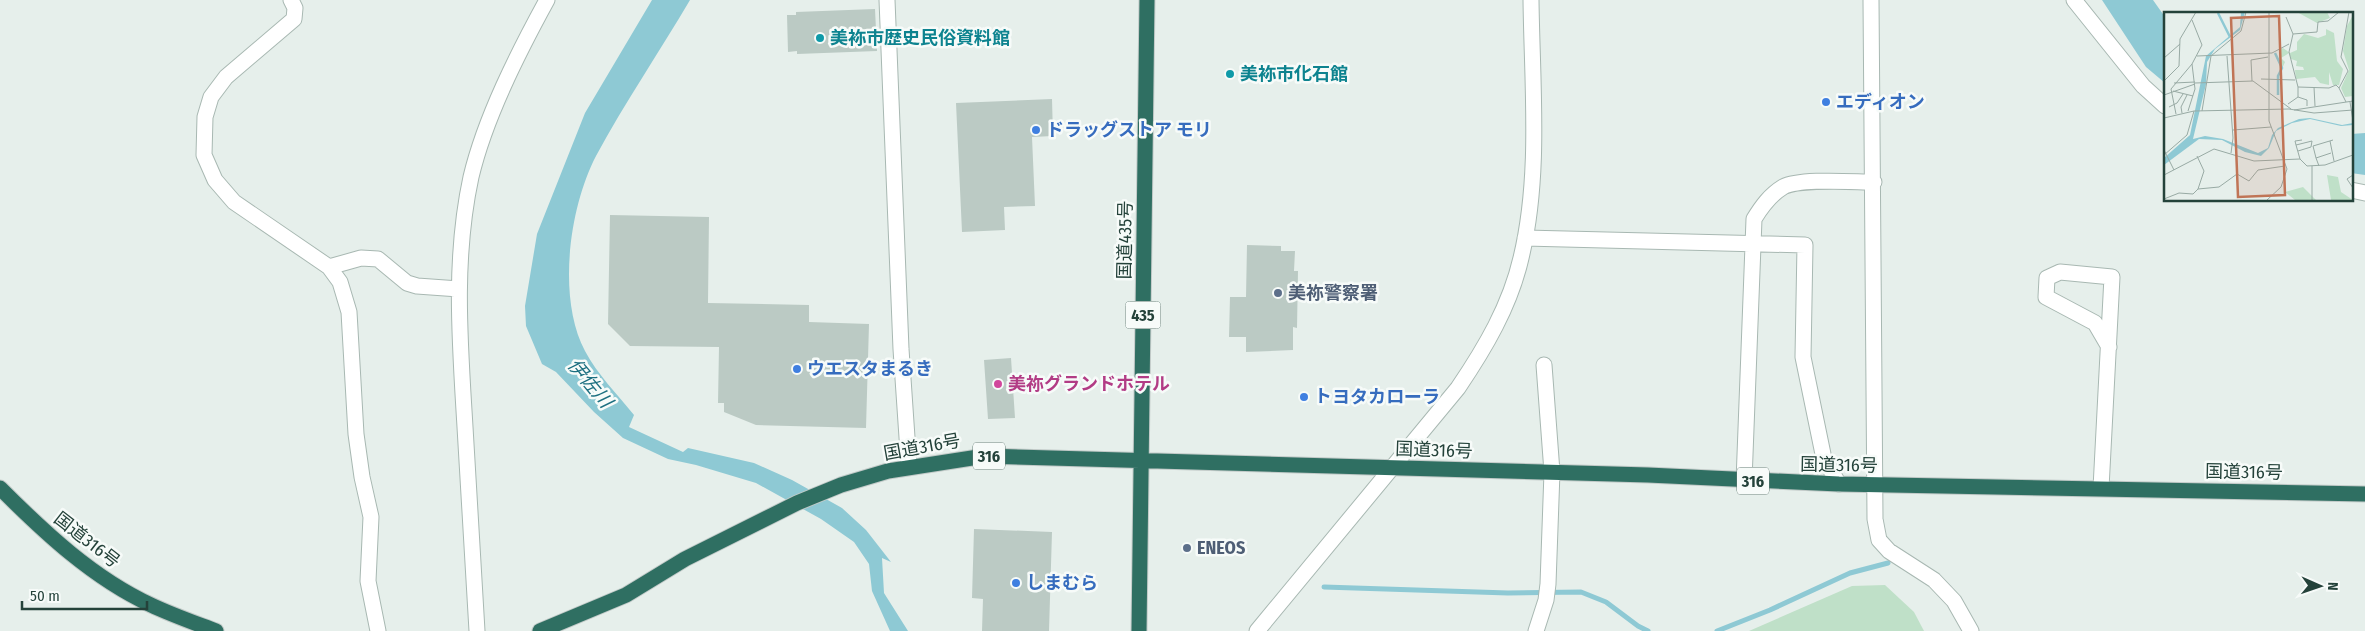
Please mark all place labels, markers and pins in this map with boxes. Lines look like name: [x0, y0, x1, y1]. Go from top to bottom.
place label: 美袮市歴史民俗資料館: [830, 27, 1010, 49]
marker: 美袮市歴史民俗資料館: [814, 32, 826, 44]
place label: 美袮市化石館: [1240, 63, 1348, 85]
marker: 美袮市化石館: [1224, 68, 1236, 80]
place label: エディオン: [1836, 91, 1925, 113]
marker: エディオン: [1820, 96, 1832, 108]
place label: ドラッグストア モリ: [1046, 119, 1212, 141]
marker: ドラッグストア モリ: [1030, 124, 1042, 136]
place label: 美祢警察署: [1288, 282, 1378, 304]
marker: 美祢警察署: [1272, 287, 1284, 299]
place label: ウエスタまるき: [807, 358, 933, 380]
marker: ウエスタまるき: [791, 363, 803, 375]
place label: 美祢グランドホテル: [1008, 373, 1170, 395]
marker: 美祢グランドホテル: [992, 378, 1004, 390]
place label: トヨタカローラ: [1314, 386, 1440, 408]
marker: トヨタカローラ: [1298, 391, 1310, 403]
place label: ENEOS: [1197, 537, 1245, 559]
marker: ENEOS: [1181, 542, 1193, 554]
place label: しまむら: [1026, 572, 1098, 594]
marker: しまむら: [1010, 577, 1022, 589]

